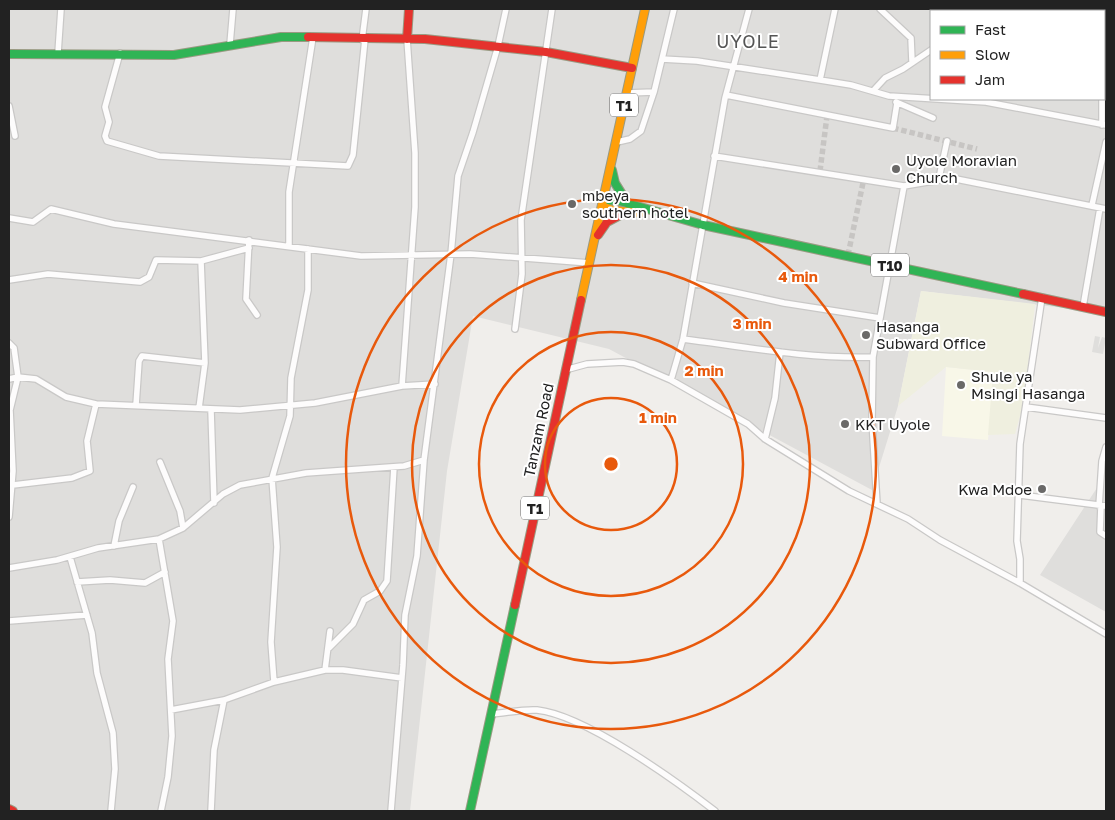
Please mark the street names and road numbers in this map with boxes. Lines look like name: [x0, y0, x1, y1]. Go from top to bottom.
road number: T1: [610, 94, 638, 116]
road number: T10: [871, 254, 909, 276]
street label: Tanzam Road: [519, 381, 557, 479]
road number: T1: [521, 496, 549, 520]

